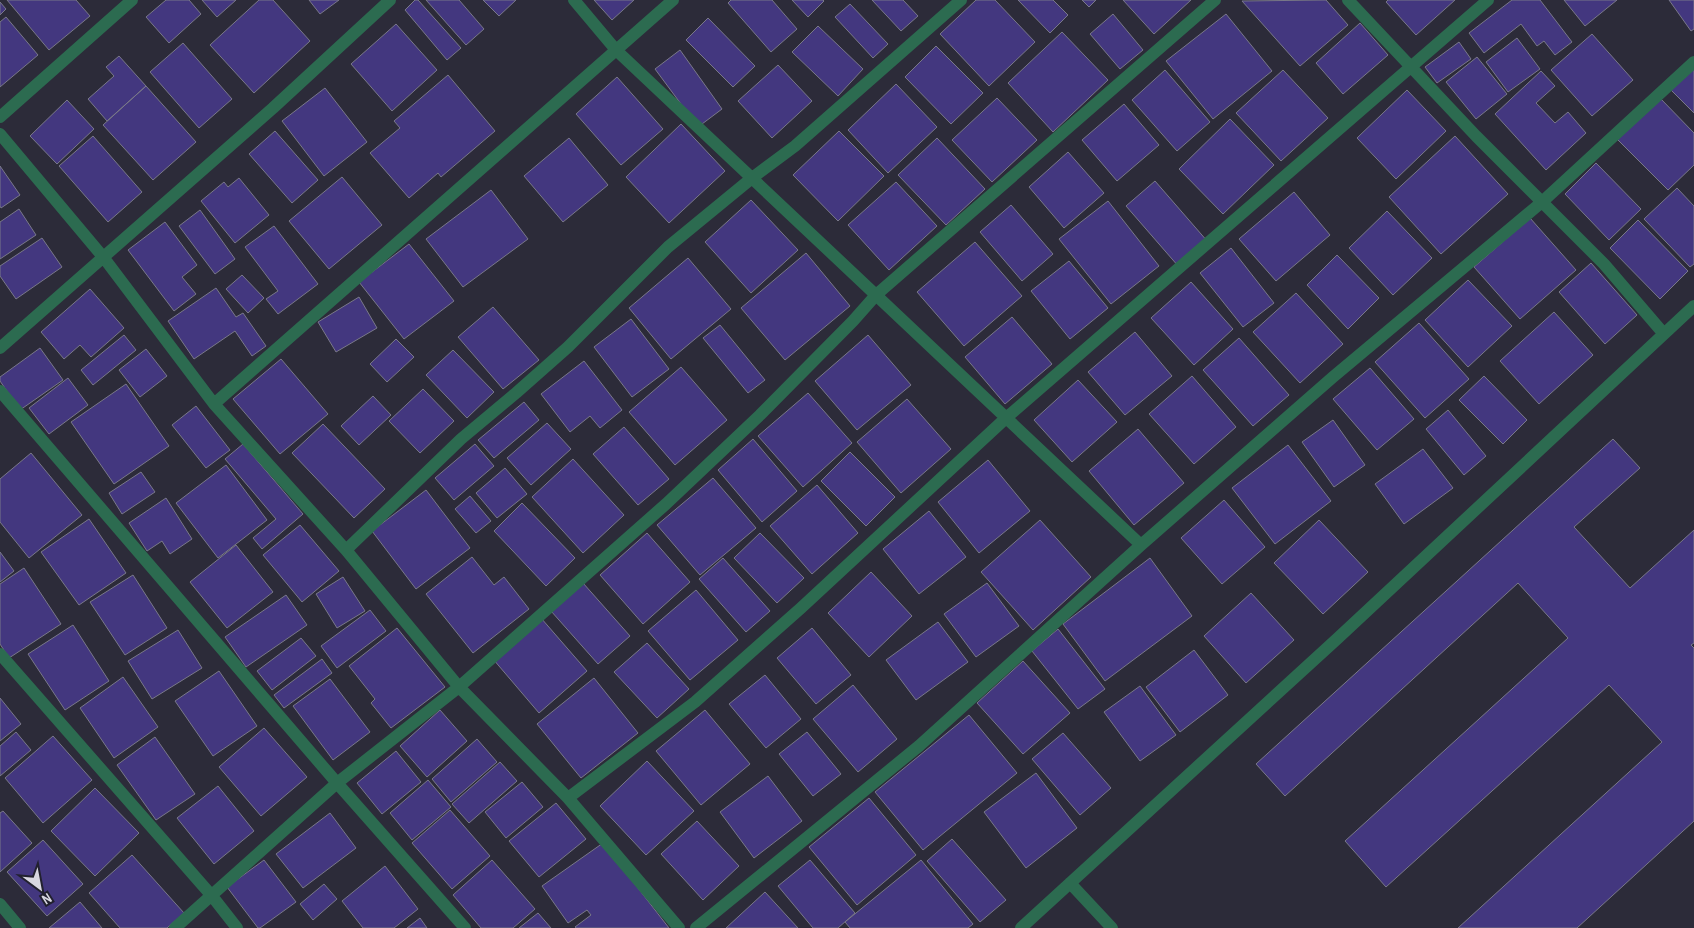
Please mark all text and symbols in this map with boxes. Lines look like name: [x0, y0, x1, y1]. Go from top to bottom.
north arrow: [15, 863, 65, 913]
text: N: [39, 889, 55, 909]

